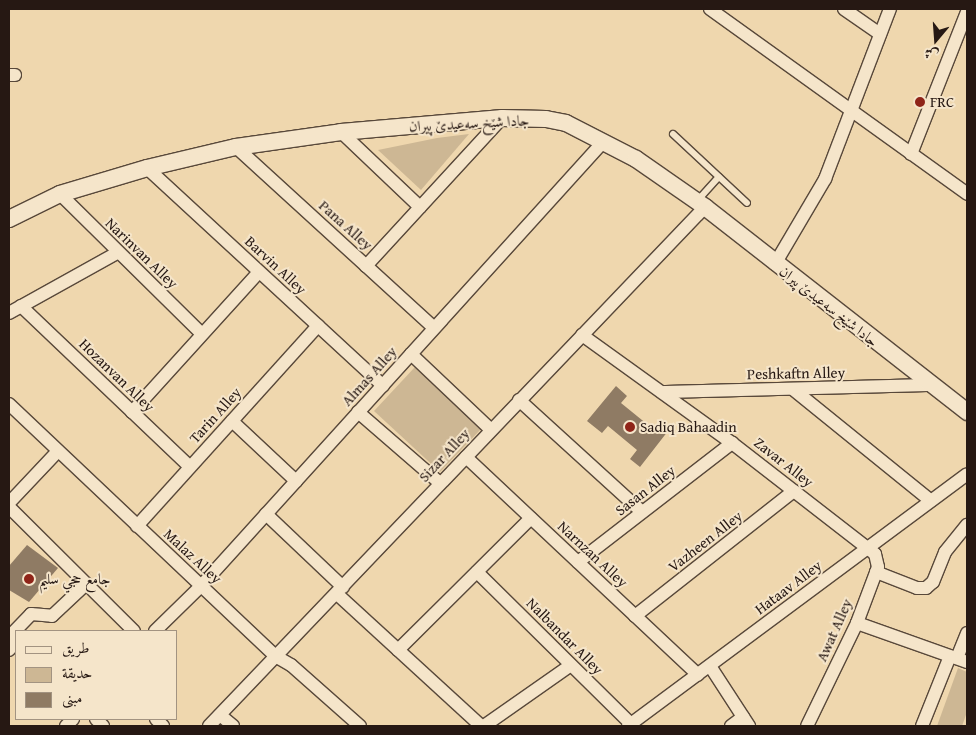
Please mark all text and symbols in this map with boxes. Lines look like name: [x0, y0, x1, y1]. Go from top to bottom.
north arrow: [911, 15, 961, 65]
text: ش: [922, 43, 941, 66]
place label: FRC: [930, 93, 954, 111]
marker: FRC: [914, 96, 926, 108]
street label: جادا شێخ سەعیدێ پیران: [408, 111, 530, 135]
street label: Pana Alley: [315, 196, 377, 254]
street label: Narinvan Alley: [102, 214, 182, 292]
street label: Barvin Alley: [242, 232, 310, 298]
street label: جادا شێخ سەعیدێ پیران: [776, 262, 882, 350]
street label: Hozanvan Alley: [76, 335, 158, 415]
street label: Almas Alley: [338, 343, 400, 409]
street label: Peshkaftn Alley: [747, 363, 845, 383]
street label: Tarin Alley: [185, 383, 245, 447]
place label: Sadiq Bahaadin: [640, 418, 737, 436]
marker: Sadiq Bahaadin: [624, 421, 636, 433]
street label: Sizar Alley: [415, 424, 473, 486]
street label: Zavar Alley: [751, 433, 817, 491]
street label: Sasan Alley: [611, 461, 679, 519]
street label: Vazheen Alley: [664, 507, 746, 575]
street label: Narnzan Alley: [554, 517, 632, 591]
street label: Malaz Alley: [160, 525, 226, 587]
street label: Hataav Alley: [751, 556, 825, 618]
place label: جامع حجي سليم: [39, 570, 111, 588]
marker: جامع حجي سليم: [23, 573, 35, 585]
street label: Nalbandar Alley: [523, 594, 607, 678]
street label: Awat Alley: [812, 596, 856, 664]
legend: [15, 630, 178, 720]
text: طريق: [62, 637, 89, 658]
text: حديقة: [62, 662, 92, 683]
text: مبنى: [62, 687, 82, 708]

